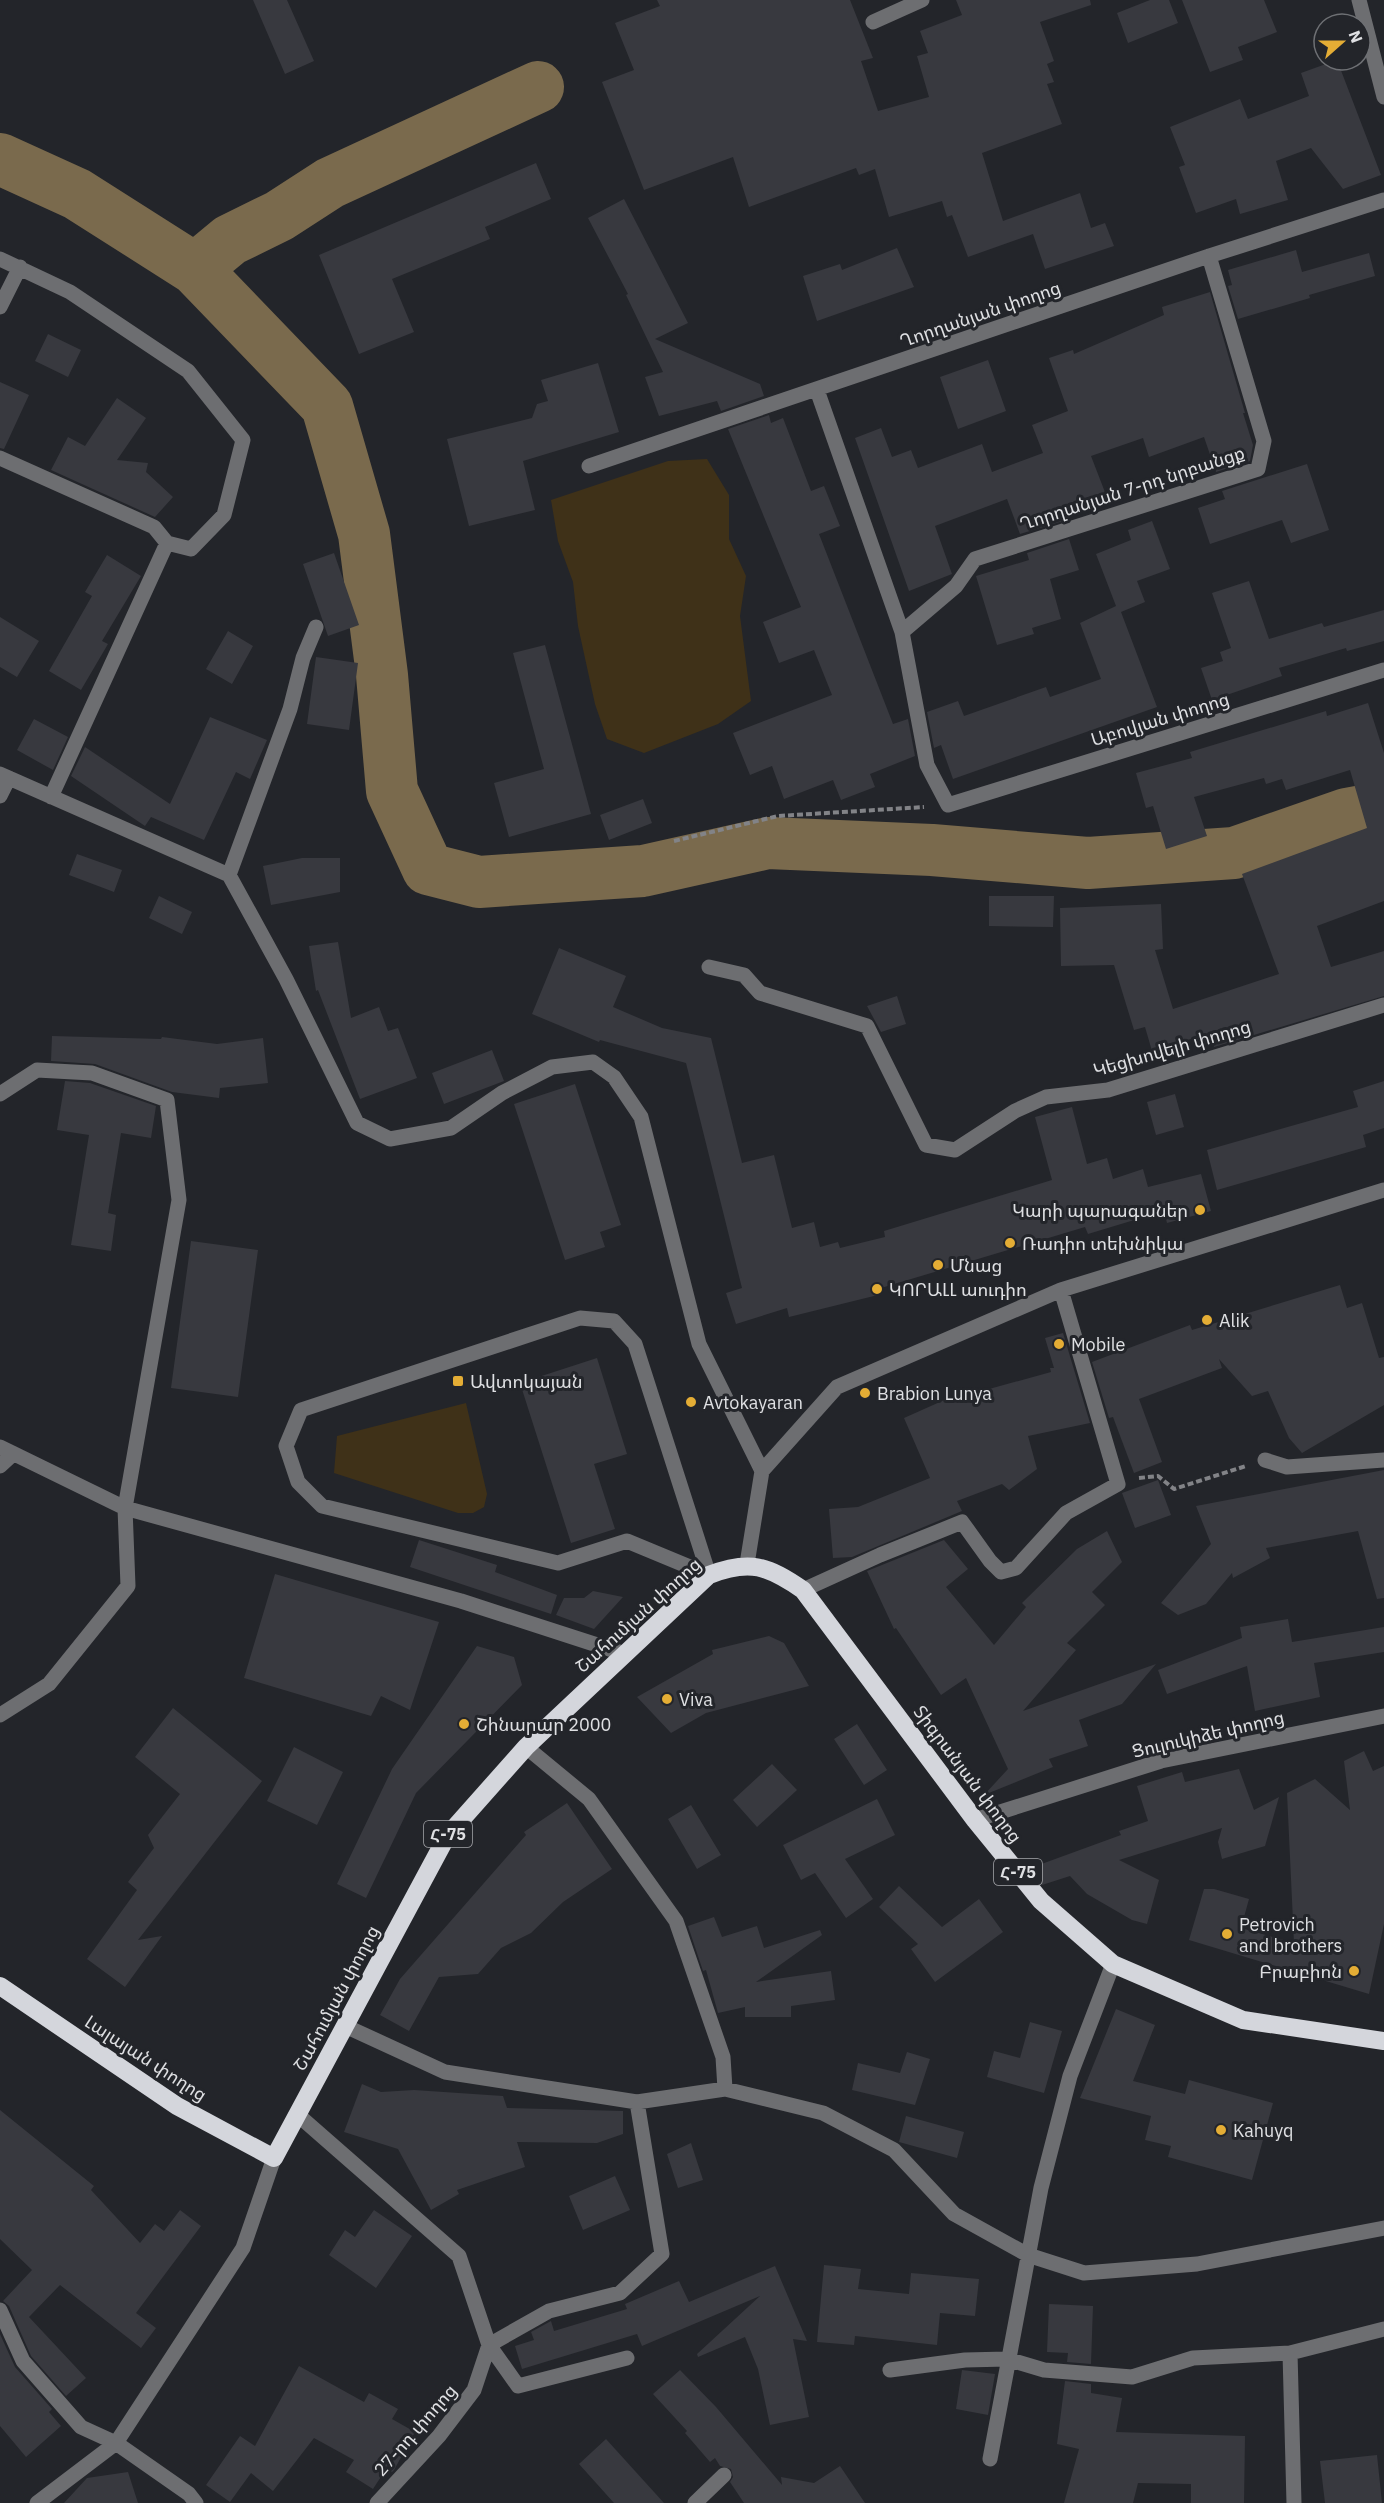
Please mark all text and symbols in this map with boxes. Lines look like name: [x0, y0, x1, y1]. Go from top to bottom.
north arrow: [1312, 12, 1372, 72]
text: N: [1345, 28, 1367, 46]
street label: Ղորղանյան փողոց: [896, 276, 1064, 352]
street label: Ղորղանյան 7-րդ նրբանցք: [1017, 441, 1247, 535]
street label: Աբովյան փողոց: [1088, 687, 1232, 751]
street label: Կեցխովելի փողոց: [1091, 1015, 1253, 1081]
place label: Կարի պարագաներ: [1012, 1199, 1188, 1222]
marker: Կարի պարագաներ: [1193, 1203, 1207, 1217]
place label: Ռադիո տեխնիկա: [1022, 1232, 1183, 1255]
marker: Ռադիո տեխնիկա: [1003, 1236, 1017, 1250]
place label: Մնաց: [950, 1254, 1002, 1277]
marker: Մնաց: [931, 1258, 945, 1272]
place label: ԿՈՐԱԼԼ աուդիո: [889, 1278, 1027, 1301]
marker: ԿՈՐԱԼԼ աուդիո: [870, 1282, 884, 1296]
place label: Alik: [1219, 1309, 1250, 1332]
marker: Alik: [1200, 1313, 1214, 1327]
place label: Mobile: [1071, 1333, 1126, 1356]
marker: Mobile: [1052, 1337, 1066, 1351]
place label: Ավտոկայան: [470, 1370, 583, 1393]
marker: Ավտոկայան: [451, 1374, 465, 1388]
place label: Brabion Lunya: [877, 1382, 992, 1405]
marker: Brabion Lunya: [858, 1386, 872, 1400]
place label: Avtokayaran: [703, 1391, 803, 1414]
marker: Avtokayaran: [684, 1395, 698, 1409]
street label: Շահումյան փողոց: [570, 1552, 706, 1678]
place label: Viva: [679, 1688, 713, 1711]
marker: Viva: [660, 1692, 674, 1706]
street label: Տիգրանյան փողոց: [909, 1701, 1027, 1847]
street label: Ցուլուկիձե փողոց: [1130, 1705, 1286, 1763]
place label: Շինարար 2000: [476, 1713, 611, 1736]
marker: Շինարար 2000: [457, 1717, 471, 1731]
road number: Հ-75: [424, 1821, 472, 1847]
road number: Հ-75: [994, 1859, 1042, 1885]
place label: Petrovich and brothers: [1239, 1913, 1342, 1957]
street label: Շահումյան փողոց: [288, 1921, 384, 2075]
marker: Petrovich and brothers: [1220, 1927, 1234, 1941]
place label: Բրաբիոն: [1259, 1960, 1342, 1983]
marker: Բրաբիոն: [1347, 1964, 1361, 1978]
street label: Լալայան փողոց: [81, 2010, 211, 2106]
place label: Kahuyq: [1233, 2119, 1294, 2142]
marker: Kahuyq: [1214, 2123, 1228, 2137]
street label: 27-րդ փողոց: [369, 2379, 461, 2481]

